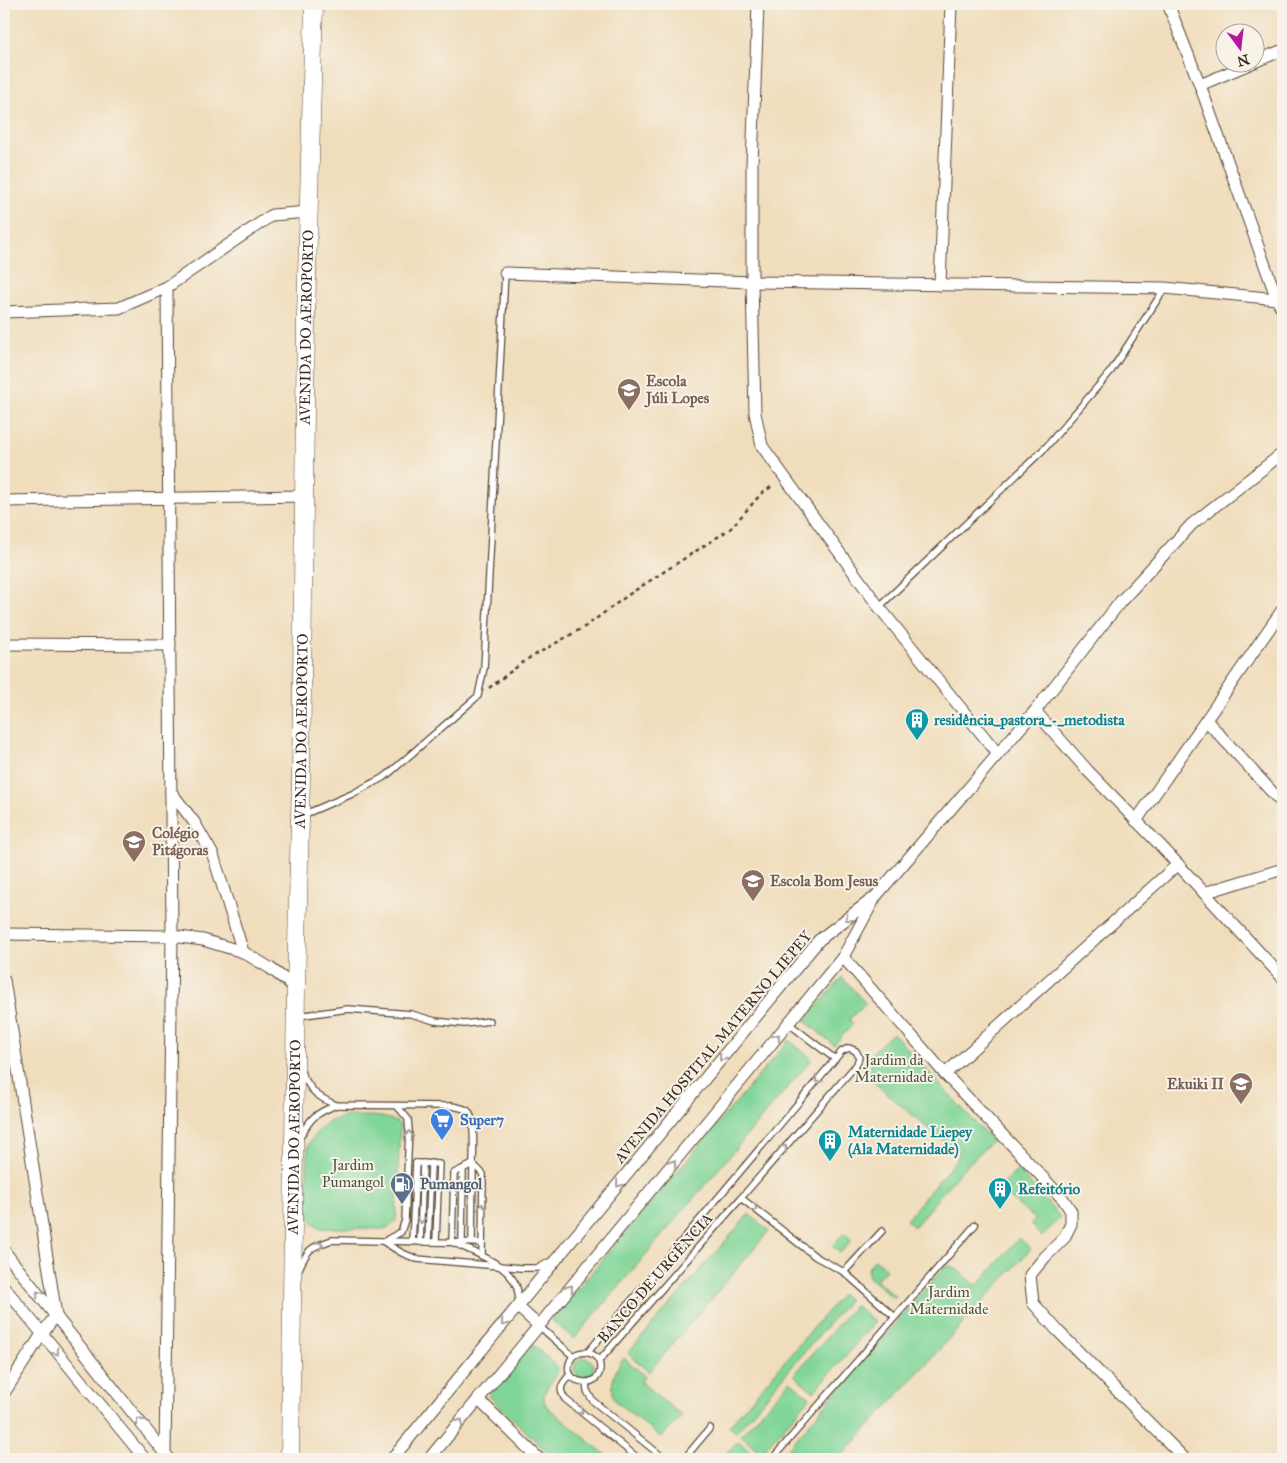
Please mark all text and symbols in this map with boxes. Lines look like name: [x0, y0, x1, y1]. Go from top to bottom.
north arrow: [1214, 22, 1264, 72]
text: N: [1235, 50, 1251, 70]
street label: AVENIDA DO AEROPORTO: [296, 229, 317, 426]
place label: Escola Júli Lopes: [644, 372, 710, 408]
school or university icon: Escola Júli Lopes: [616, 377, 642, 411]
street label: AVENIDA DO AEROPORTO: [291, 633, 312, 830]
building icon: residência_pastora_-_metodista: [904, 707, 930, 741]
place label: residência_pastora_-_metodista: [933, 711, 1125, 730]
place label: Colégio Pitágoras: [152, 824, 209, 860]
school or university icon: Colégio Pitágoras: [121, 829, 147, 863]
school or university icon: Escola Bom Jesus: [740, 868, 766, 902]
place label: Escola Bom Jesus: [770, 872, 879, 891]
one-way arrow: [844, 912, 854, 921]
street label: AVENIDA HOSPITAL MATERNO LIEPEY: [610, 927, 816, 1168]
one-way arrow: [771, 1034, 779, 1043]
street label: AVENIDA DO AEROPORTO: [284, 1039, 304, 1236]
park label: Jardim da Maternidade: [855, 1051, 933, 1086]
one-way arrow: [718, 1053, 727, 1062]
school or university icon: Ekuiki II: [1228, 1071, 1254, 1105]
one-way arrow: [814, 1074, 823, 1083]
place label: Ekuiki II: [1167, 1075, 1225, 1093]
supermarket icon: Super7: [429, 1107, 455, 1141]
place label: Super7: [460, 1111, 504, 1130]
place label: Maternidade Liepey (Ala Maternidade): [848, 1123, 973, 1159]
building icon: Maternidade Liepey (Ala Maternidade): [817, 1128, 843, 1162]
one-way arrow: [403, 1130, 414, 1138]
one-way arrow: [778, 1145, 787, 1154]
park label: Jardim Pumangol: [322, 1156, 385, 1191]
one-way arrow: [668, 1159, 677, 1168]
fuel station icon: Pumangol: [389, 1171, 415, 1205]
place label: Pumangol: [420, 1175, 483, 1194]
building icon: Refeitório: [987, 1176, 1013, 1210]
one-way arrow: [616, 1178, 624, 1187]
place label: Refeitório: [1018, 1180, 1081, 1198]
one-way arrow: [477, 1203, 487, 1211]
one-way arrow: [748, 1203, 757, 1211]
street label: BANCO DE URGÊNCIA: [594, 1209, 716, 1347]
one-way arrow: [416, 1216, 426, 1224]
one-way arrow: [315, 1241, 324, 1252]
park label: Jardim Maternidade: [910, 1283, 988, 1318]
one-way arrow: [565, 1285, 573, 1294]
one-way arrow: [35, 1290, 44, 1299]
one-way arrow: [502, 1317, 510, 1326]
one-way arrow: [51, 1346, 60, 1355]
one-way arrow: [574, 1406, 583, 1414]
one-way arrow: [137, 1418, 145, 1427]
one-way arrow: [455, 1418, 464, 1427]

